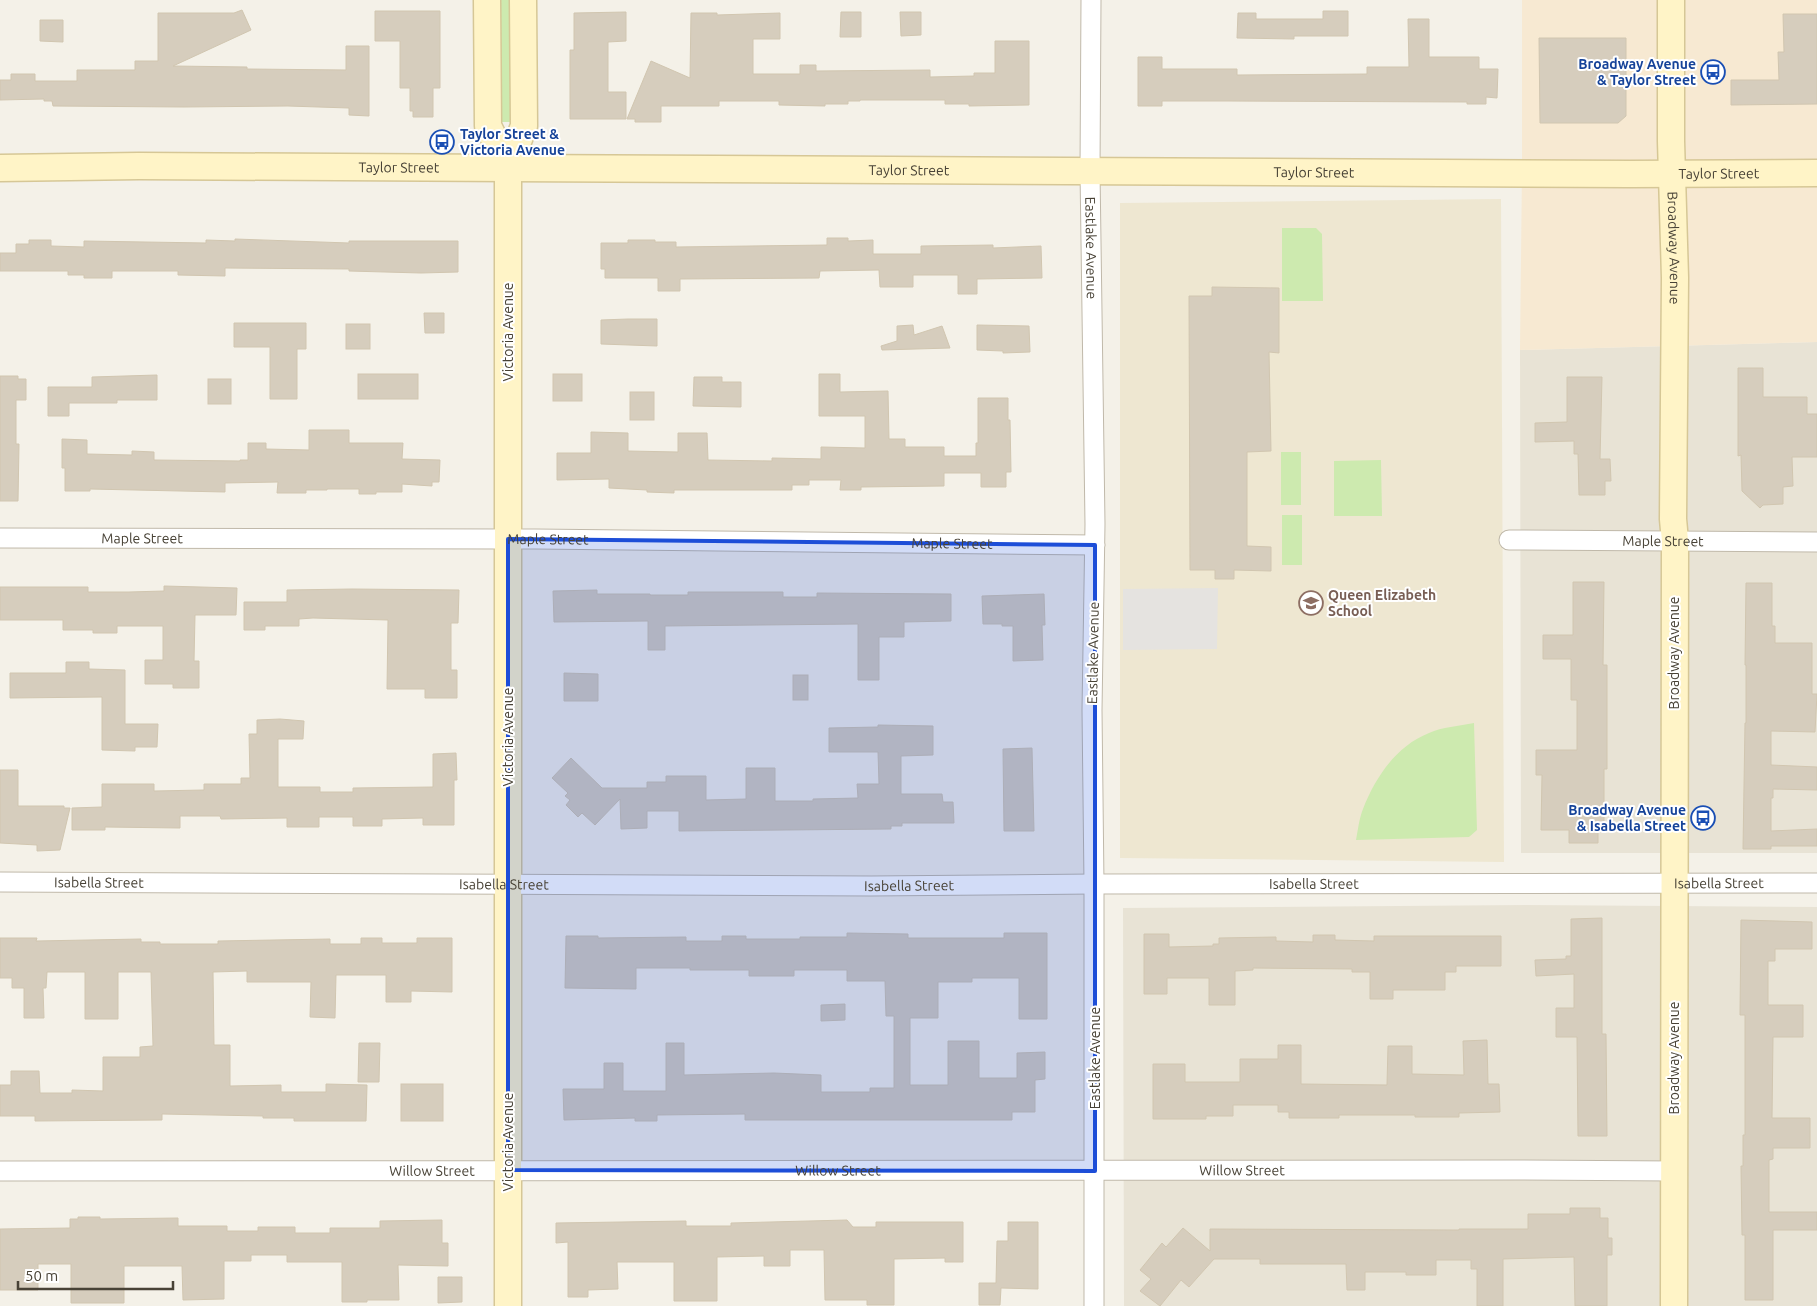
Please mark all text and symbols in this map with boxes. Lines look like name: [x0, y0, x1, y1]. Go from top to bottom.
place label: Broadway Avenue & Taylor Street: [1578, 56, 1696, 88]
bus stop icon: Broadway Avenue & Taylor Street: [1700, 59, 1726, 85]
place label: Taylor Street & Victoria Avenue: [460, 126, 565, 158]
bus stop icon: Taylor Street & Victoria Avenue: [429, 129, 455, 155]
street label: Taylor Street: [359, 159, 440, 176]
street label: Taylor Street: [869, 162, 950, 178]
street label: Taylor Street: [1274, 164, 1355, 181]
street label: Taylor Street: [1679, 165, 1760, 182]
street label: Broadway Avenue: [1664, 191, 1683, 305]
street label: Eastlake Avenue: [1082, 197, 1100, 299]
street label: Victoria Avenue: [500, 282, 516, 382]
street label: Maple Street: [101, 530, 183, 546]
street label: Maple Street: [507, 531, 589, 548]
street label: Maple Street: [1622, 533, 1704, 549]
street label: Maple Street: [911, 535, 993, 552]
place label: Queen Elizabeth School: [1328, 587, 1436, 619]
school or university icon: Queen Elizabeth School: [1298, 590, 1324, 616]
street label: Broadway Avenue: [1666, 597, 1682, 709]
street label: Eastlake Avenue: [1084, 602, 1102, 704]
street label: Victoria Avenue: [500, 687, 516, 787]
place label: Broadway Avenue & Isabella Street: [1568, 802, 1686, 834]
bus stop icon: Broadway Avenue & Isabella Street: [1690, 805, 1716, 831]
street label: Isabella Street: [54, 874, 144, 891]
street label: Isabella Street: [1674, 875, 1764, 891]
street label: Isabella Street: [459, 876, 549, 893]
street label: Isabella Street: [1269, 876, 1359, 892]
street label: Isabella Street: [864, 877, 954, 894]
street label: Broadway Avenue: [1666, 1002, 1682, 1114]
street label: Eastlake Avenue: [1087, 1007, 1103, 1109]
street label: Victoria Avenue: [500, 1092, 516, 1192]
street label: Willow Street: [795, 1162, 881, 1178]
street label: Willow Street: [1199, 1162, 1285, 1178]
street label: Willow Street: [389, 1163, 475, 1179]
scale bar: [18, 1258, 172, 1290]
text: 50 m: [25, 1267, 58, 1284]

